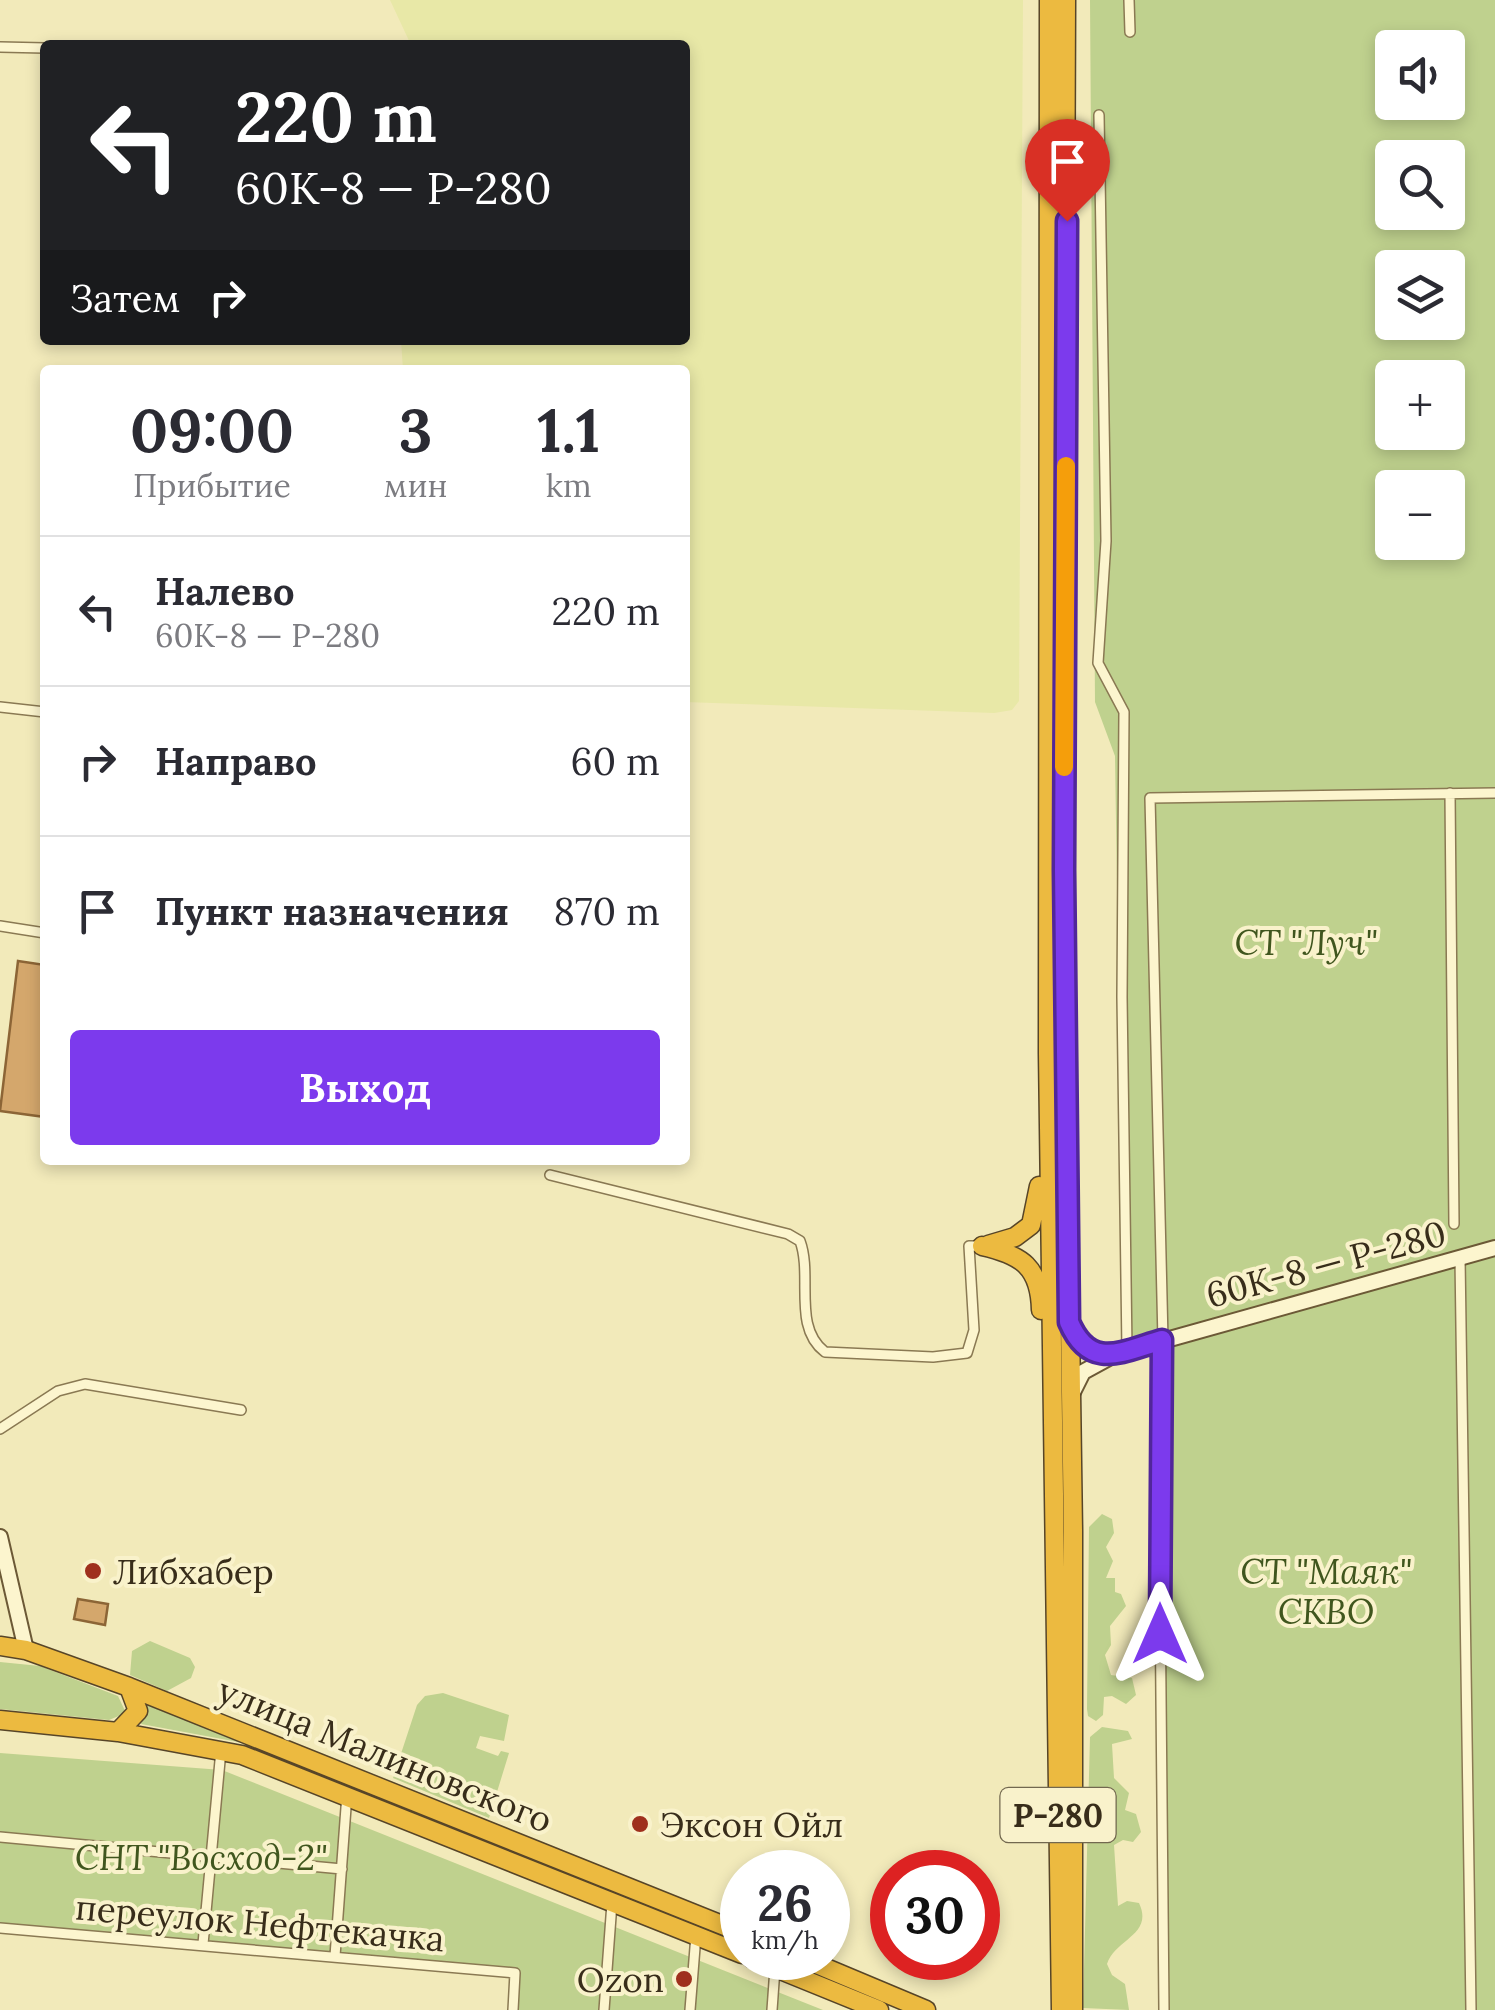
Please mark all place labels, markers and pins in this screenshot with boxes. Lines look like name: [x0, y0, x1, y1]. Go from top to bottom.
pin: [1025, 119, 1110, 222]
place label: Либхабер: [113, 1549, 274, 1594]
marker: Либхабер: [82, 1560, 104, 1582]
place label: Эксон Ойл: [660, 1802, 843, 1847]
marker: Эксон Ойл: [629, 1813, 651, 1835]
place label: Ozon: [577, 1957, 664, 2002]
marker: Ozon: [673, 1968, 695, 1990]

